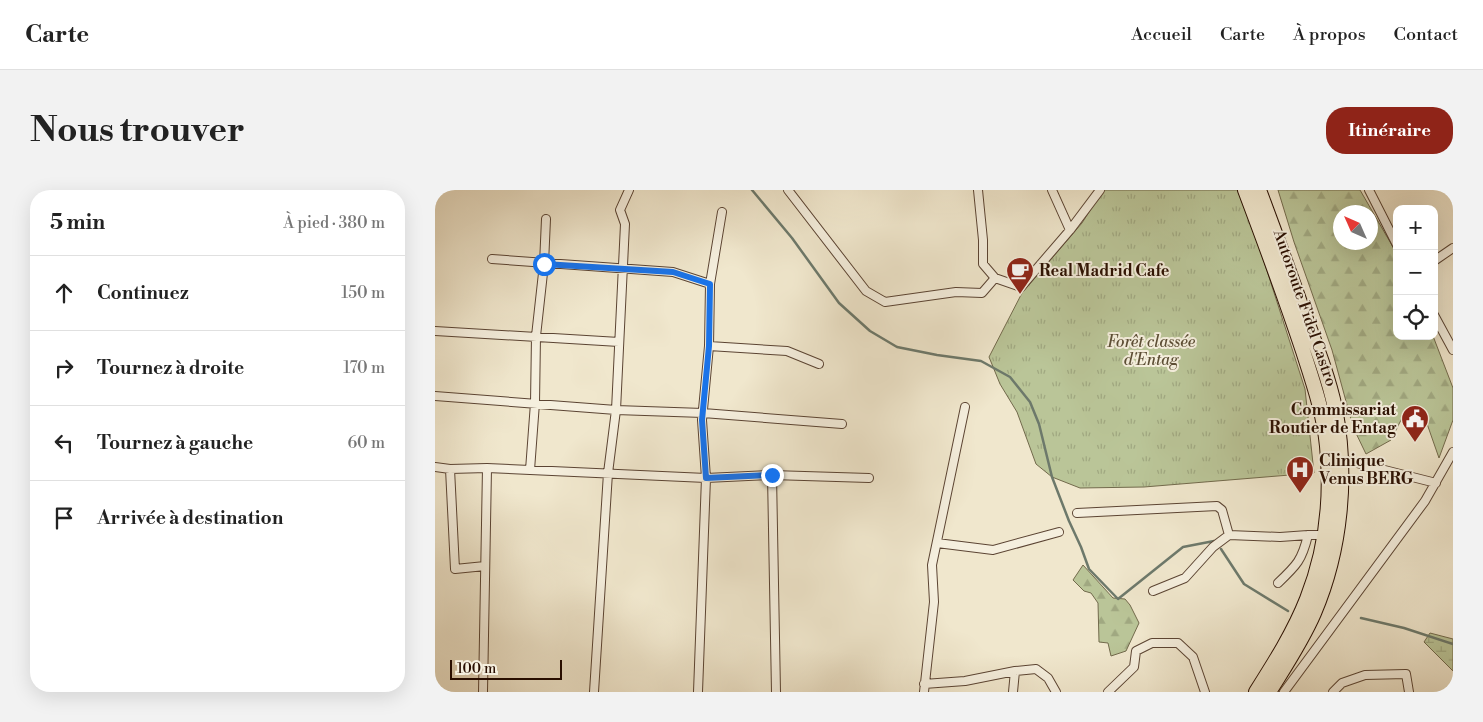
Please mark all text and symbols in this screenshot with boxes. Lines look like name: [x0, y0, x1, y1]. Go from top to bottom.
text: Carte: [25, 20, 89, 50]
text: Accueil: [1131, 23, 1192, 46]
text: Carte: [1220, 23, 1265, 46]
text: À propos: [1293, 23, 1366, 46]
text: Contact: [1394, 23, 1458, 46]
button: Itinéraire: [1326, 107, 1453, 154]
text: Nous trouver: [30, 109, 245, 152]
north arrow: [1333, 205, 1378, 250]
map controls: [1393, 205, 1438, 340]
button: +: [1393, 205, 1438, 250]
text: 5 min: [50, 210, 105, 236]
text: À pied · 380 m: [283, 213, 385, 233]
street label: Autoroute Fidel Castro: [1268, 226, 1341, 389]
button: −: [1393, 250, 1438, 295]
route start: [533, 253, 556, 276]
cafe icon: Real Madrid Cafe: [1005, 256, 1035, 295]
place label: Real Madrid Cafe: [1039, 261, 1170, 281]
icon: ahead: [50, 279, 78, 307]
text: Continuez: [97, 281, 189, 305]
text: 150 m: [341, 283, 385, 303]
button: locate: [1393, 295, 1438, 340]
park label: Forêt classée d'Entag: [1107, 332, 1196, 370]
icon: right: [50, 354, 78, 382]
text: Tournez à droite: [97, 356, 244, 380]
text: 170 m: [343, 358, 385, 378]
place label: Commissariat Routier de Entag: [1269, 400, 1397, 438]
public building icon: Commissariat Routier de Entag: [1400, 404, 1430, 443]
icon: left: [50, 429, 78, 457]
text: Tournez à gauche: [97, 431, 253, 455]
text: 60 m: [347, 433, 385, 453]
place label: Clinique Venus BERG: [1318, 451, 1414, 489]
hospital icon: Clinique Venus BERG: [1285, 455, 1315, 494]
route end: [761, 464, 784, 487]
icon: arrive: [50, 504, 78, 532]
text: Arrivée à destination: [97, 506, 283, 530]
scale bar: [450, 657, 563, 680]
text: 100 m: [457, 660, 496, 678]

